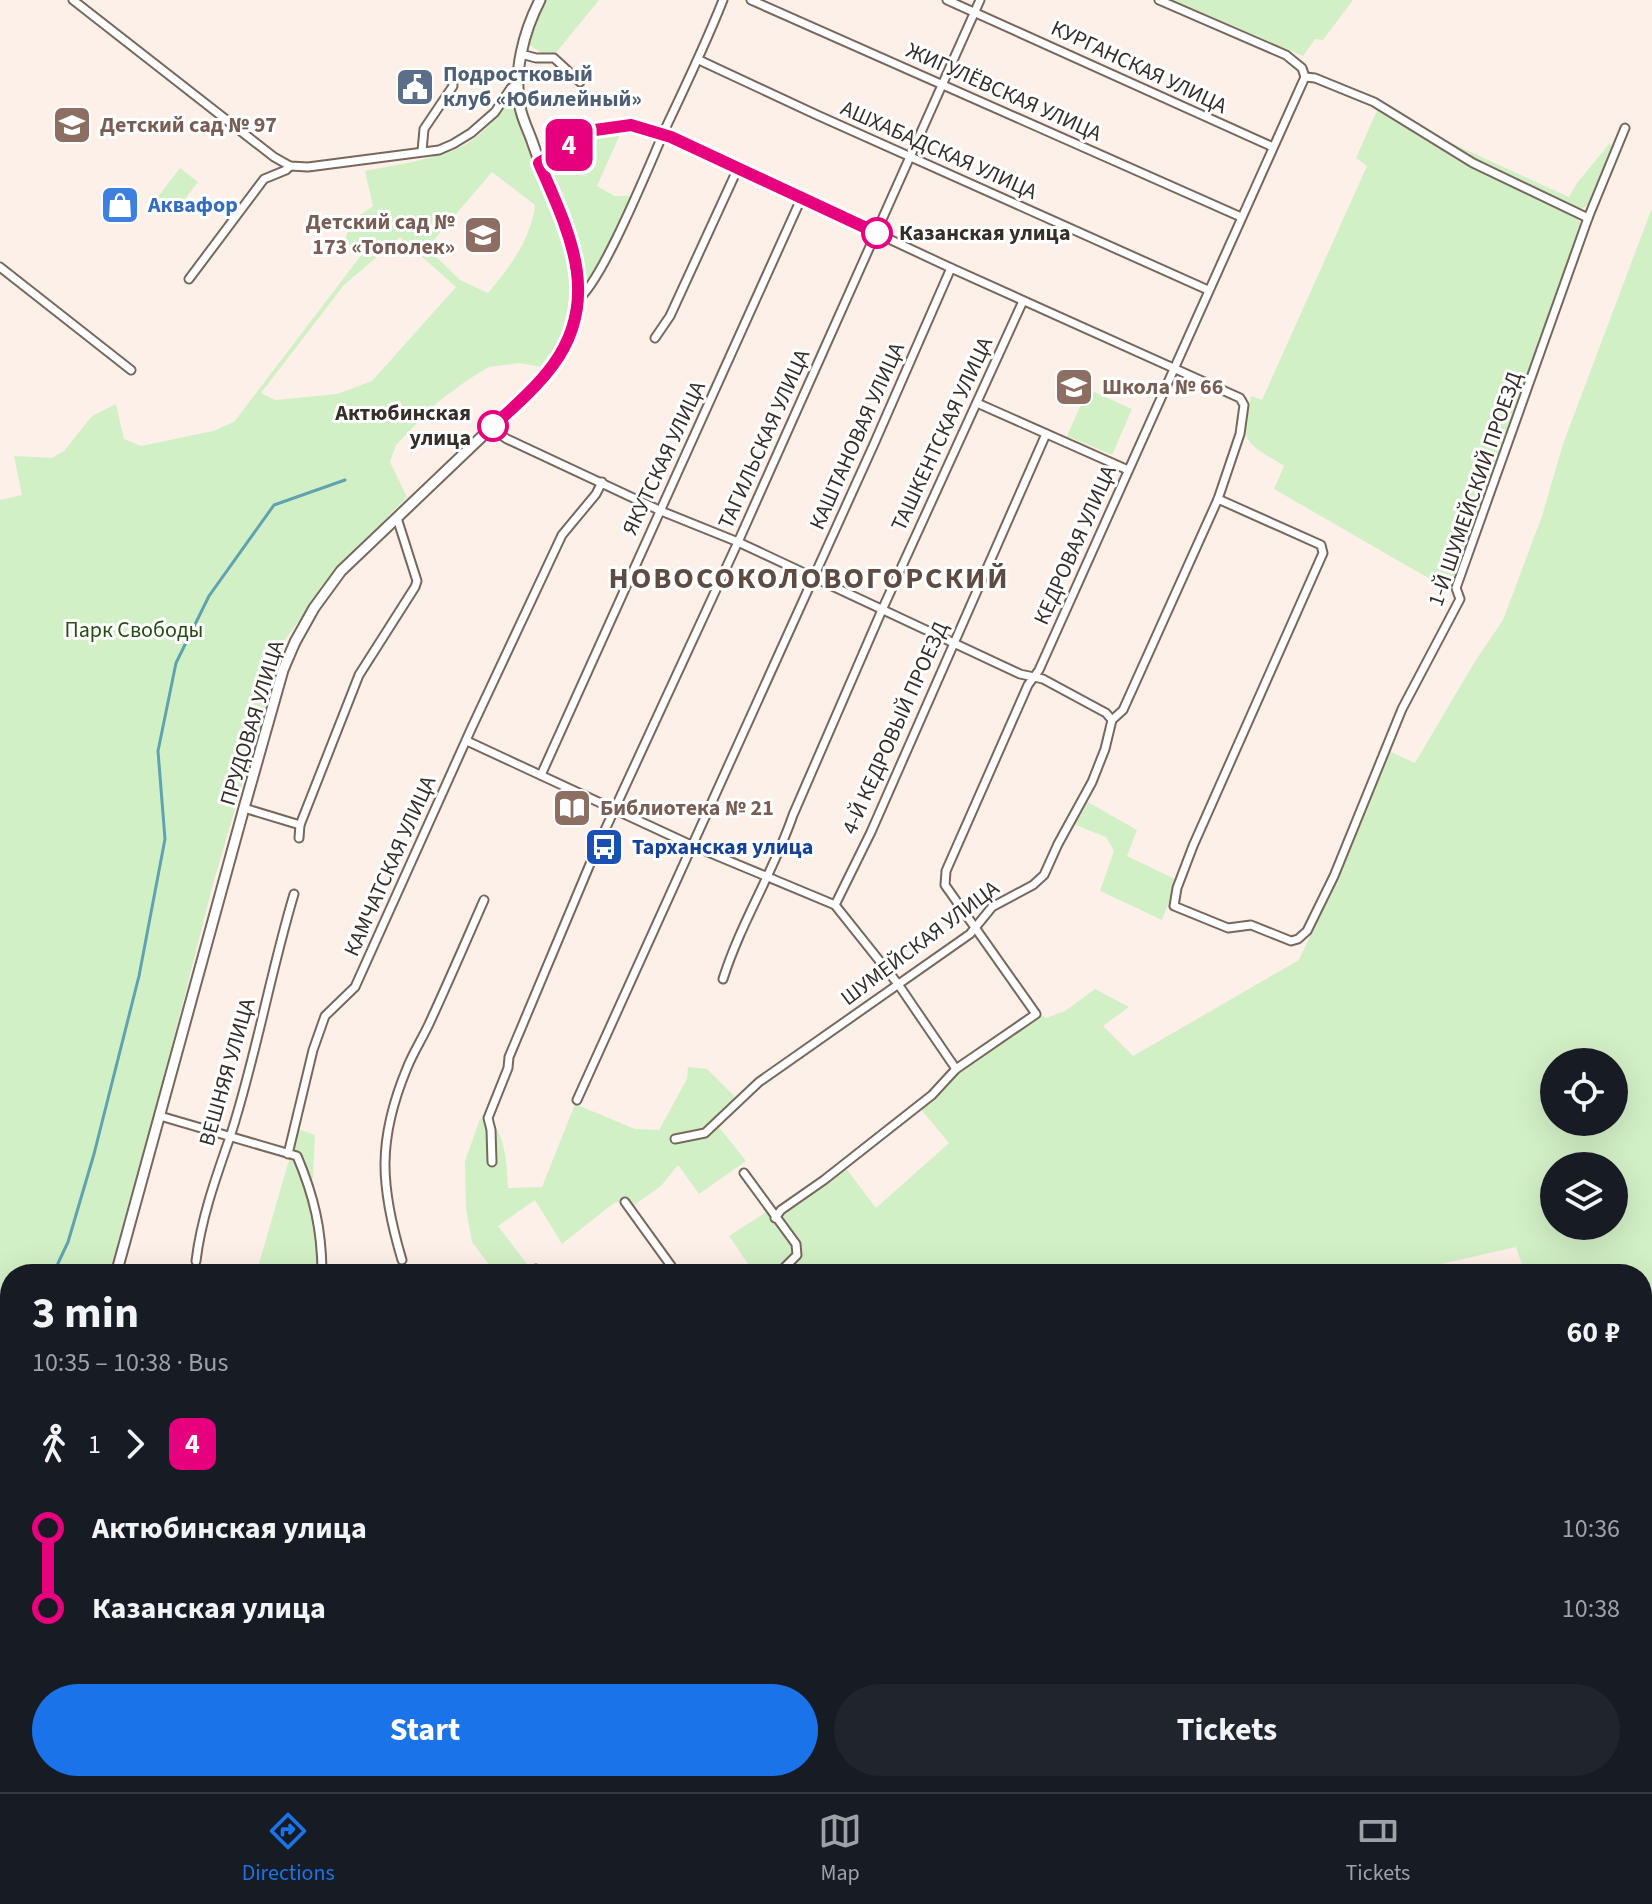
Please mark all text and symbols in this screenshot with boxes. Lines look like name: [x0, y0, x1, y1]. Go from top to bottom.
street label: КУРГАНСКАЯ УЛИЦА: [1046, 12, 1232, 122]
street label: ЖИГУЛЁВСКАЯ УЛИЦА: [901, 35, 1107, 149]
place label: Подростковый клуб «Юбилейный»: [443, 58, 642, 115]
public building icon: Подростковый клуб «Юбилейный»: [394, 66, 436, 108]
street label: АШХАБАДСКАЯ УЛИЦА: [836, 92, 1042, 208]
school or university icon: Детский сад № 97: [51, 104, 93, 146]
place label: Детский сад № 97: [100, 109, 277, 141]
line badge: 4: [543, 119, 595, 171]
text: 4: [562, 125, 576, 165]
shop icon: Аквафор: [99, 184, 141, 226]
place label: Аквафор: [147, 189, 238, 221]
place label: Детский сад № 173 «Тополек»: [306, 206, 455, 263]
school or university icon: Детский сад № 173 «Тополек»: [462, 214, 504, 256]
place label: Казанская улица: [899, 217, 1071, 249]
marker: Казанская улица: [862, 218, 892, 248]
street label: ТАШКЕНТСКАЯ УЛИЦА: [883, 332, 1001, 536]
street label: КАШТАНОВАЯ УЛИЦА: [801, 337, 913, 535]
street label: ТАГИЛЬСКАЯ УЛИЦА: [710, 344, 818, 534]
school or university icon: Школа № 66: [1053, 366, 1095, 408]
street label: 1-Й ШУМЕЙСКИЙ ПРОЕЗД: [1420, 367, 1530, 611]
place label: Школа № 66: [1102, 371, 1223, 403]
street label: ЯКУТСКАЯ УЛИЦА: [614, 376, 714, 540]
place label: Актюбинская улица: [334, 397, 471, 454]
marker: Актюбинская улица: [478, 411, 508, 441]
street label: КЕДРОВАЯ УЛИЦА: [1025, 460, 1125, 630]
district label: НОВОСОКОЛОВОГОРСКИЙ: [608, 557, 1010, 600]
park label: Парк Свободы: [65, 614, 203, 646]
street label: 4-Й КЕДРОВЫЙ ПРОЕЗД: [834, 617, 956, 839]
street label: ПРУДОВАЯ УЛИЦА: [212, 636, 292, 810]
street label: КАМЧАТСКАЯ УЛИЦА: [336, 771, 444, 961]
library icon: Библиотека № 21: [551, 787, 593, 829]
place label: Библиотека № 21: [600, 792, 774, 824]
bus stop icon: Тарханская улица: [583, 826, 625, 868]
place label: Тарханская улица: [632, 831, 813, 863]
street label: ШУМЕЙСКАЯ УЛИЦА: [834, 873, 1006, 1013]
street label: ВЕШНЯЯ УЛИЦА: [191, 994, 263, 1150]
map controls: [1540, 1048, 1628, 1240]
button: locate: [1540, 1048, 1628, 1136]
button: layers: [1540, 1152, 1628, 1240]
text: 3 min: [32, 1282, 139, 1345]
text: 60 ₽: [1566, 1311, 1620, 1354]
text: 10:35 – 10:38 · Bus: [32, 1344, 228, 1381]
icon: walk: [32, 1422, 76, 1466]
icon: forward: [113, 1422, 157, 1466]
text: 4: [185, 1424, 200, 1464]
text: 1: [88, 1426, 101, 1463]
text: Актюбинская улица: [92, 1507, 367, 1550]
text: 10:36: [1562, 1510, 1620, 1547]
text: Казанская улица: [92, 1587, 326, 1630]
text: 10:38: [1562, 1590, 1620, 1627]
button: Start: [32, 1684, 818, 1776]
button: Tickets: [834, 1684, 1620, 1776]
tab: Directions: [242, 1809, 335, 1889]
tab: Map: [818, 1809, 862, 1889]
tab: Tickets: [1345, 1809, 1410, 1889]

